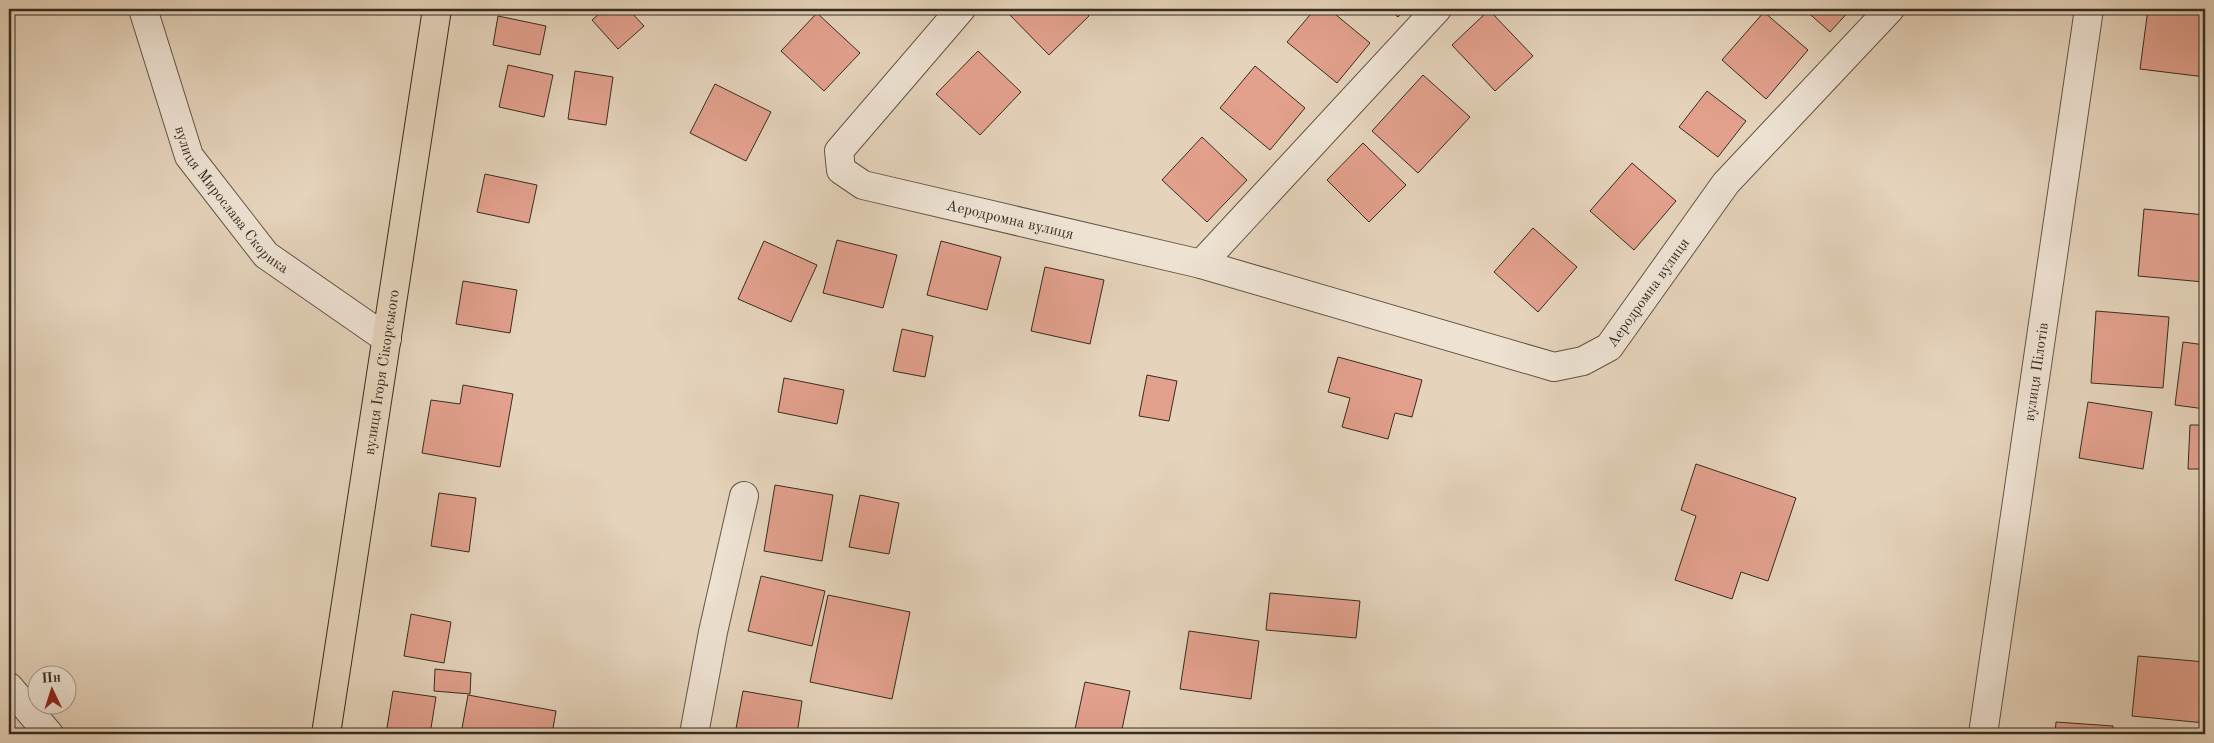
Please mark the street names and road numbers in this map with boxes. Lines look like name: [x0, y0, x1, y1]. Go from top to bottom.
street label: вулиця Мирослава Скорика: [171, 124, 291, 277]
street label: Аеродромна вулиця: [945, 199, 1075, 243]
street label: Аеродромна вулиця: [1605, 236, 1693, 351]
street label: вулиця Ігоря Сікорського: [363, 289, 403, 456]
street label: вулиця Пілотів: [2023, 322, 2052, 422]

